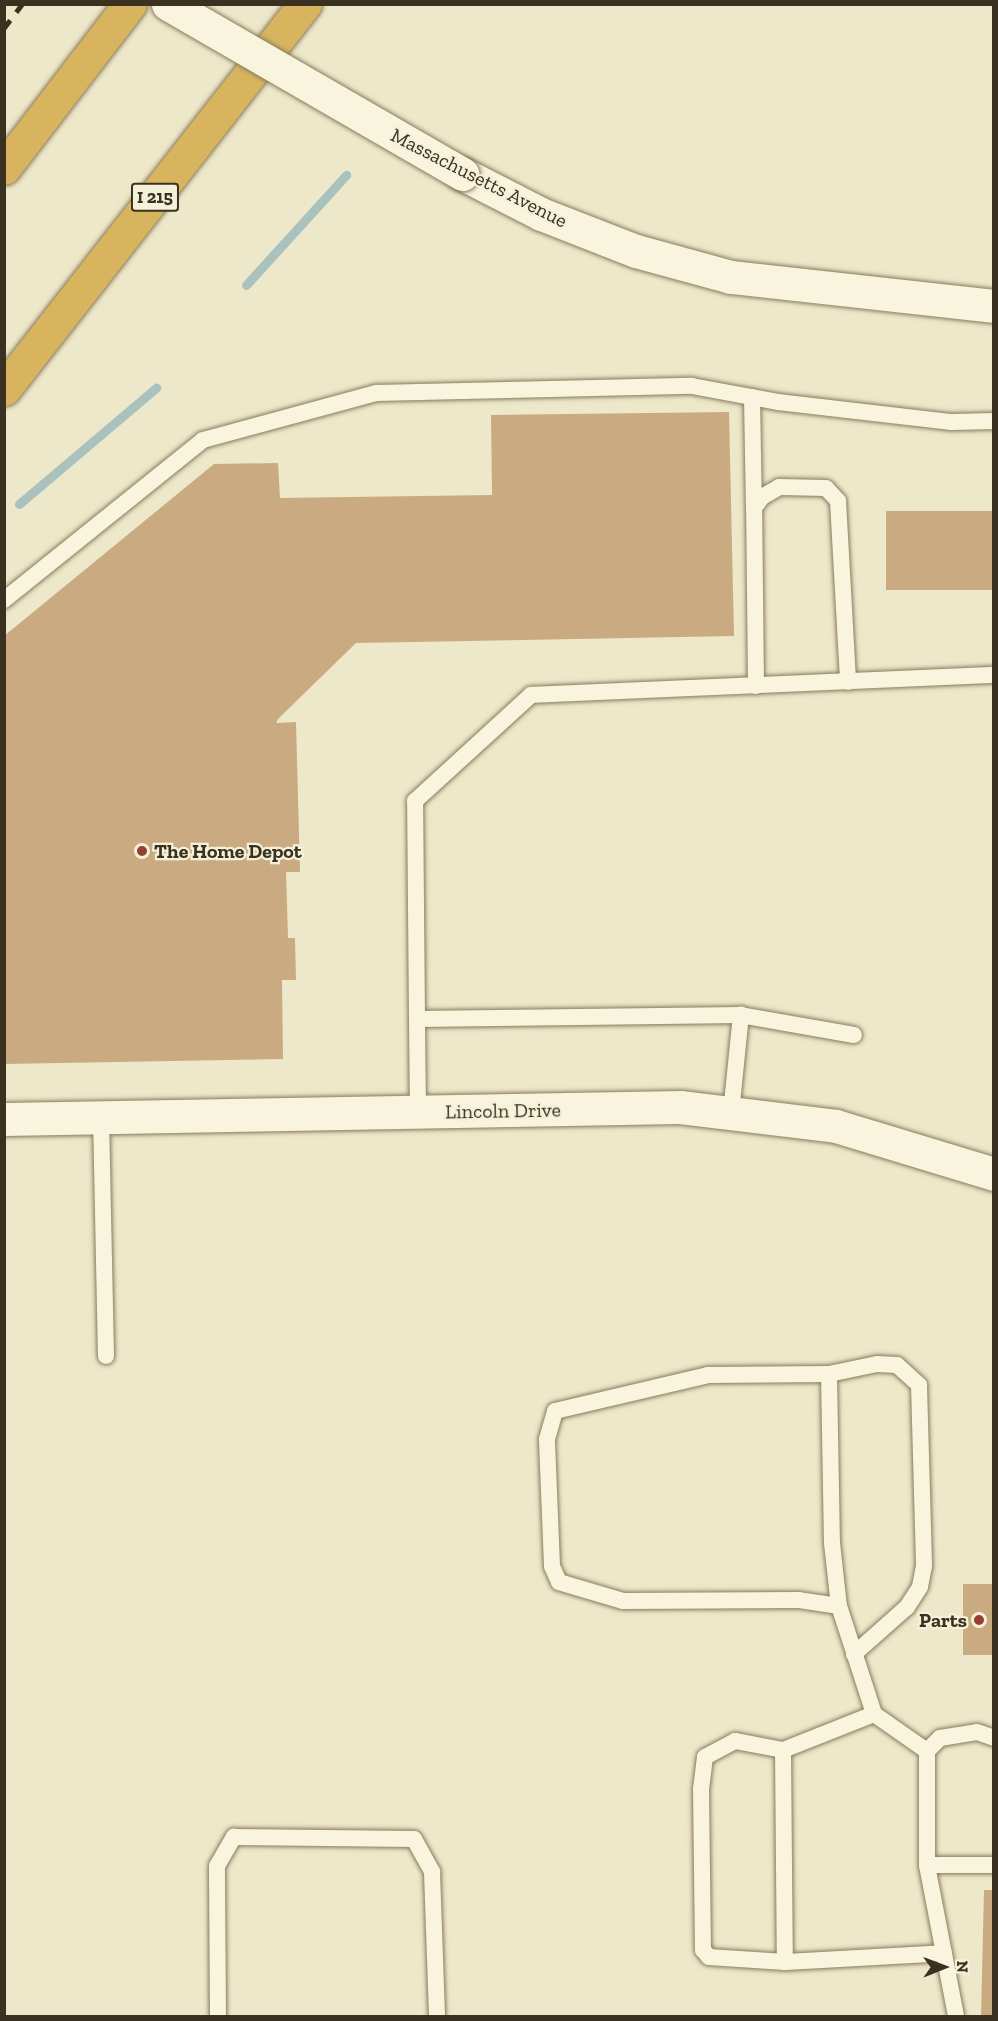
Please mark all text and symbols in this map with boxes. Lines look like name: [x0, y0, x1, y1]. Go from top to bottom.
street label: Massachusetts Avenue: [386, 123, 572, 233]
road number: I 215: [130, 182, 180, 212]
place label: The Home Depot: [154, 839, 302, 863]
marker: The Home Depot: [135, 844, 149, 858]
street label: Lincoln Drive: [445, 1098, 561, 1124]
place label: Parts: [919, 1608, 967, 1632]
marker: Parts: [972, 1613, 986, 1627]
north arrow: [914, 1937, 974, 1997]
text: N: [953, 1960, 972, 1973]

